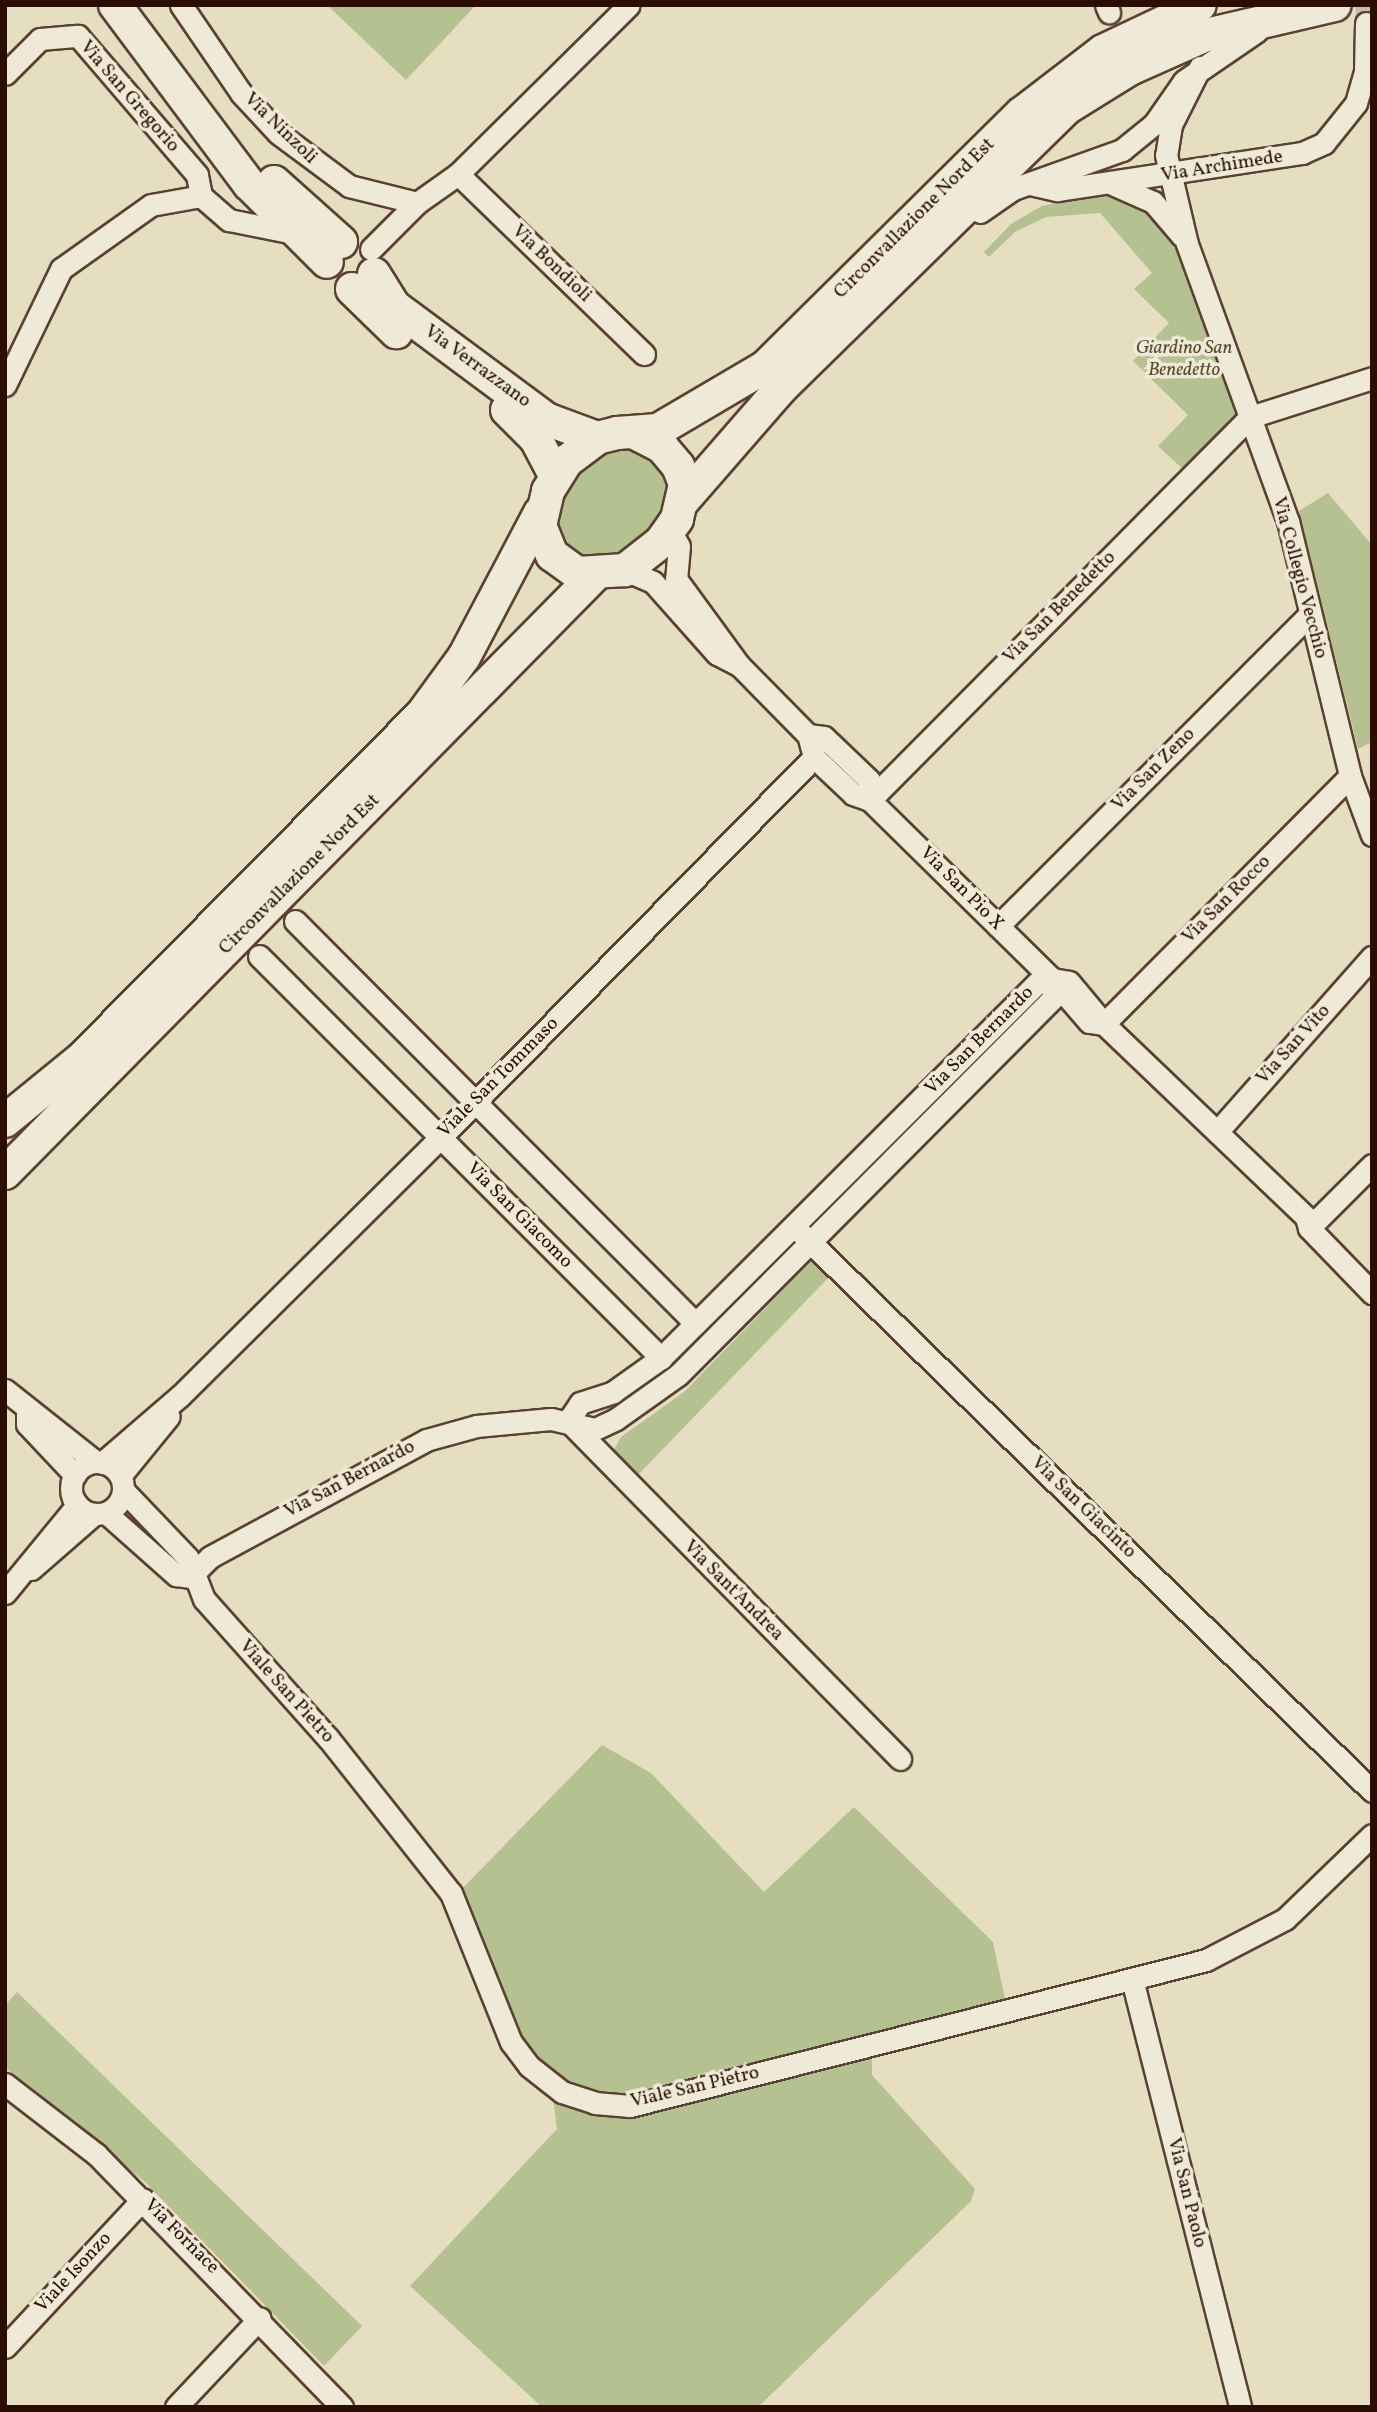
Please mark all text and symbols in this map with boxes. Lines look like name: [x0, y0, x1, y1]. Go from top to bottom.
street label: Via San Gregorio: [74, 36, 184, 158]
street label: Via Ninzoli: [239, 88, 321, 170]
street label: Circonvallazione Nord Est: [830, 134, 1000, 304]
street label: Via Archimede: [1159, 146, 1285, 188]
street label: Via Bondioli: [506, 220, 596, 308]
street label: Via Verrazzano: [419, 321, 535, 413]
park label: Giardino San Benedetto: [1136, 338, 1232, 382]
street label: Via Collegio Vecchio: [1266, 494, 1332, 662]
street label: Via San Benedetto: [999, 547, 1121, 669]
street label: Via San Zeno: [1108, 724, 1200, 816]
street label: Circonvallazione Nord Est: [215, 790, 385, 960]
street label: Via San Pio X: [914, 842, 1008, 936]
street label: Via San Rocco: [1178, 851, 1276, 949]
street label: Via San Bernardo: [921, 982, 1039, 1100]
street label: Via San Vito: [1252, 1000, 1336, 1090]
street label: Viale San Tommaso: [434, 1013, 564, 1143]
street label: Via San Giacomo: [461, 1158, 577, 1274]
street label: Via San Bernardo: [281, 1436, 419, 1524]
street label: Via San Giacinto: [1026, 1452, 1140, 1564]
street label: Via Sant'Andrea: [678, 1536, 788, 1646]
street label: Viale San Pietro: [234, 1636, 338, 1748]
street label: Viale San Pietro: [628, 2062, 762, 2114]
street label: Via San Paolo: [1161, 2136, 1211, 2250]
street label: Via Fornace: [139, 2195, 223, 2279]
street label: Viale Isonzo: [31, 2228, 117, 2318]

